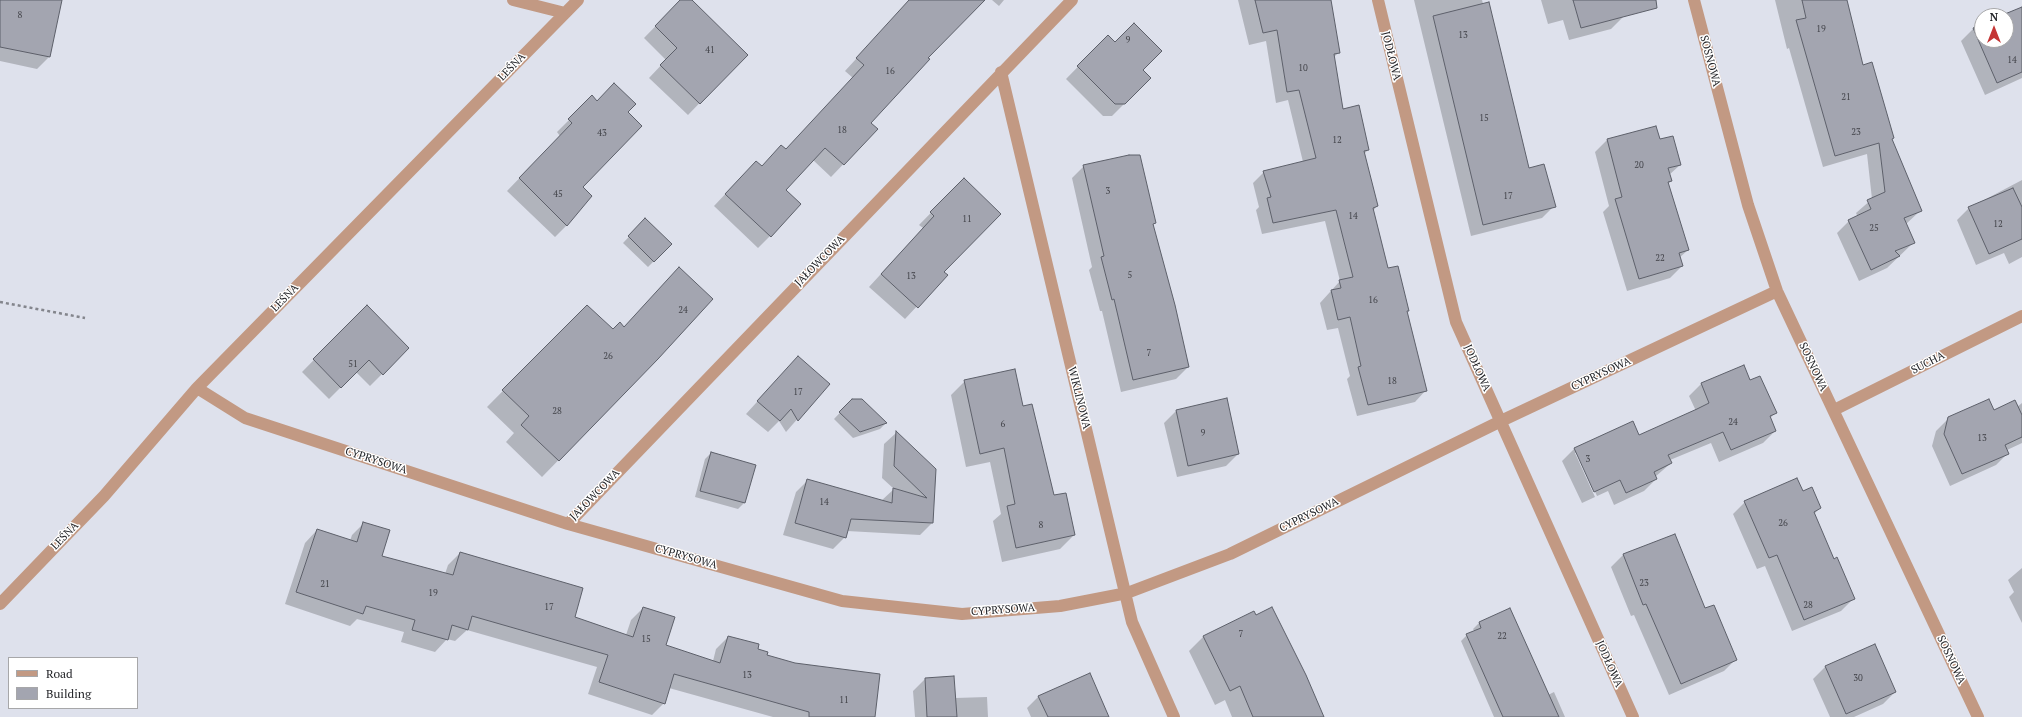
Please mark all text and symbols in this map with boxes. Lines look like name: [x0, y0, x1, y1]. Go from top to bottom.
north arrow: [1974, 8, 2014, 48]
house number: 8: [18, 10, 22, 20]
text: N: [1990, 10, 1998, 24]
house number: 19: [1816, 24, 1826, 34]
street label: JODŁOWA: [1379, 30, 1403, 82]
house number: 13: [1458, 30, 1468, 40]
street label: SOSNOWA: [1697, 34, 1723, 88]
house number: 9: [1126, 35, 1130, 45]
house number: 41: [705, 45, 715, 55]
street label: LEŚNA: [495, 50, 529, 84]
house number: 14: [2007, 55, 2017, 65]
house number: 10: [1298, 63, 1308, 73]
house number: 16: [885, 66, 895, 76]
house number: 21: [1841, 92, 1851, 102]
house number: 15: [1479, 113, 1489, 123]
house number: 18: [837, 125, 847, 135]
house number: 23: [1851, 127, 1861, 137]
house number: 43: [597, 128, 607, 138]
house number: 12: [1332, 135, 1342, 145]
house number: 20: [1634, 160, 1644, 170]
house number: 3: [1106, 186, 1110, 196]
house number: 45: [553, 189, 563, 199]
house number: 17: [1503, 191, 1513, 201]
house number: 14: [1348, 211, 1358, 221]
house number: 11: [962, 214, 972, 224]
house number: 12: [1993, 219, 2003, 229]
house number: 25: [1869, 223, 1879, 233]
street label: JAŁOWCOWA: [792, 233, 848, 289]
house number: 22: [1655, 253, 1665, 263]
house number: 5: [1128, 270, 1132, 280]
house number: 13: [906, 271, 916, 281]
street label: LEŚNA: [268, 281, 302, 315]
house number: 16: [1368, 295, 1378, 305]
house number: 24: [678, 305, 688, 315]
street label: SOSNOWA: [1796, 340, 1830, 394]
street label: JODŁOWA: [1461, 342, 1493, 394]
house number: 7: [1147, 348, 1151, 358]
street label: SUCHA: [1909, 349, 1947, 377]
house number: 26: [603, 351, 613, 361]
street label: CYPRYSOWA: [1569, 354, 1633, 394]
house number: 51: [348, 359, 358, 369]
street label: WIKLINOWA: [1065, 365, 1093, 431]
house number: 18: [1387, 376, 1397, 386]
house number: 17: [793, 387, 803, 397]
house number: 28: [552, 406, 562, 416]
house number: 24: [1728, 417, 1738, 427]
house number: 6: [1001, 419, 1005, 429]
house number: 9: [1201, 428, 1205, 438]
house number: 13: [1977, 433, 1987, 443]
street label: CYPRYSOWA: [343, 445, 409, 477]
house number: 3: [1586, 454, 1590, 464]
street label: JAŁOWCOWA: [567, 467, 623, 523]
street label: CYPRYSOWA: [1277, 495, 1341, 535]
house number: 14: [819, 497, 829, 507]
house number: 26: [1778, 518, 1788, 528]
street label: LEŚNA: [48, 519, 82, 553]
house number: 8: [1039, 520, 1043, 530]
street label: CYPRYSOWA: [653, 542, 719, 572]
house number: 23: [1639, 578, 1649, 588]
house number: 21: [320, 579, 330, 589]
house number: 19: [428, 588, 438, 598]
house number: 28: [1803, 600, 1813, 610]
street label: CYPRYSOWA: [970, 601, 1036, 619]
house number: 17: [544, 602, 554, 612]
house number: 7: [1239, 629, 1243, 639]
house number: 22: [1497, 631, 1507, 641]
street label: SOSNOWA: [1934, 633, 1968, 687]
house number: 15: [641, 634, 651, 644]
street label: JODŁOWA: [1593, 638, 1625, 690]
legend: [8, 657, 138, 709]
text: Road: [46, 666, 73, 681]
house number: 13: [742, 670, 752, 680]
house number: 30: [1853, 673, 1863, 683]
text: Building: [46, 686, 91, 701]
house number: 11: [839, 695, 849, 705]

